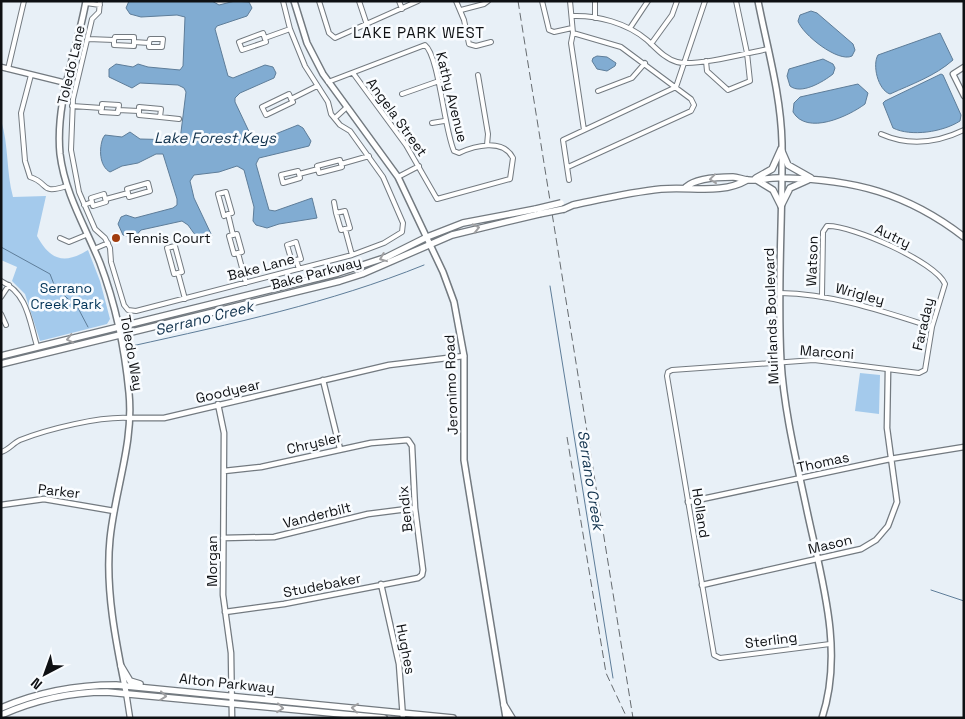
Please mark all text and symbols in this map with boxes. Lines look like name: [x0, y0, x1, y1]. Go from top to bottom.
street label: Toledo Lane: [53, 23, 89, 107]
district label: LAKE PARK WEST: [353, 23, 485, 42]
street label: Kathy Avenue: [432, 50, 472, 144]
street label: Angela Street: [363, 74, 431, 160]
water label: Lake Forest Keys: [154, 128, 277, 147]
one-way arrow: [709, 173, 717, 184]
street label: Autry: [872, 220, 914, 252]
one-way arrow: [471, 223, 480, 234]
place label: Tennis Court: [126, 229, 211, 247]
marker: Tennis Court: [110, 232, 122, 244]
street label: Watson: [802, 235, 822, 287]
street label: Muirlands Boulevard: [760, 247, 782, 385]
street label: Bake Lane: [225, 249, 297, 285]
street label: Bake Parkway: [269, 252, 363, 294]
one-way arrow: [379, 252, 388, 262]
park label: Serrano Creek Park: [31, 279, 102, 313]
street label: Wrigley: [833, 279, 887, 309]
water label: Serrano Creek: [153, 296, 257, 339]
street label: Faraday: [908, 296, 938, 352]
street label: Toledo Way: [116, 314, 148, 392]
one-way arrow: [66, 333, 75, 344]
street label: Jeronimo Road: [440, 334, 462, 436]
street label: Marconi: [799, 341, 855, 363]
street label: Goodyear: [194, 375, 262, 407]
street label: Chrysler: [285, 428, 343, 458]
water label: Serrano Creek: [574, 429, 609, 533]
street label: Thomas: [795, 448, 851, 476]
street label: Parker: [37, 480, 81, 502]
street label: Bendix: [394, 485, 416, 533]
street label: Holland: [688, 487, 714, 539]
street label: Vanderbilt: [281, 498, 353, 532]
street label: Mason: [806, 530, 854, 558]
street label: Morgan: [203, 535, 221, 587]
street label: Studebaker: [282, 569, 362, 601]
street label: Hughes: [392, 622, 420, 676]
street label: Sterling: [744, 628, 798, 652]
north arrow: [20, 649, 70, 699]
street label: Alton Parkway: [178, 669, 276, 697]
text: N: [27, 674, 46, 694]
one-way arrow: [160, 690, 168, 701]
one-way arrow: [277, 702, 285, 713]
one-way arrow: [350, 703, 358, 714]

